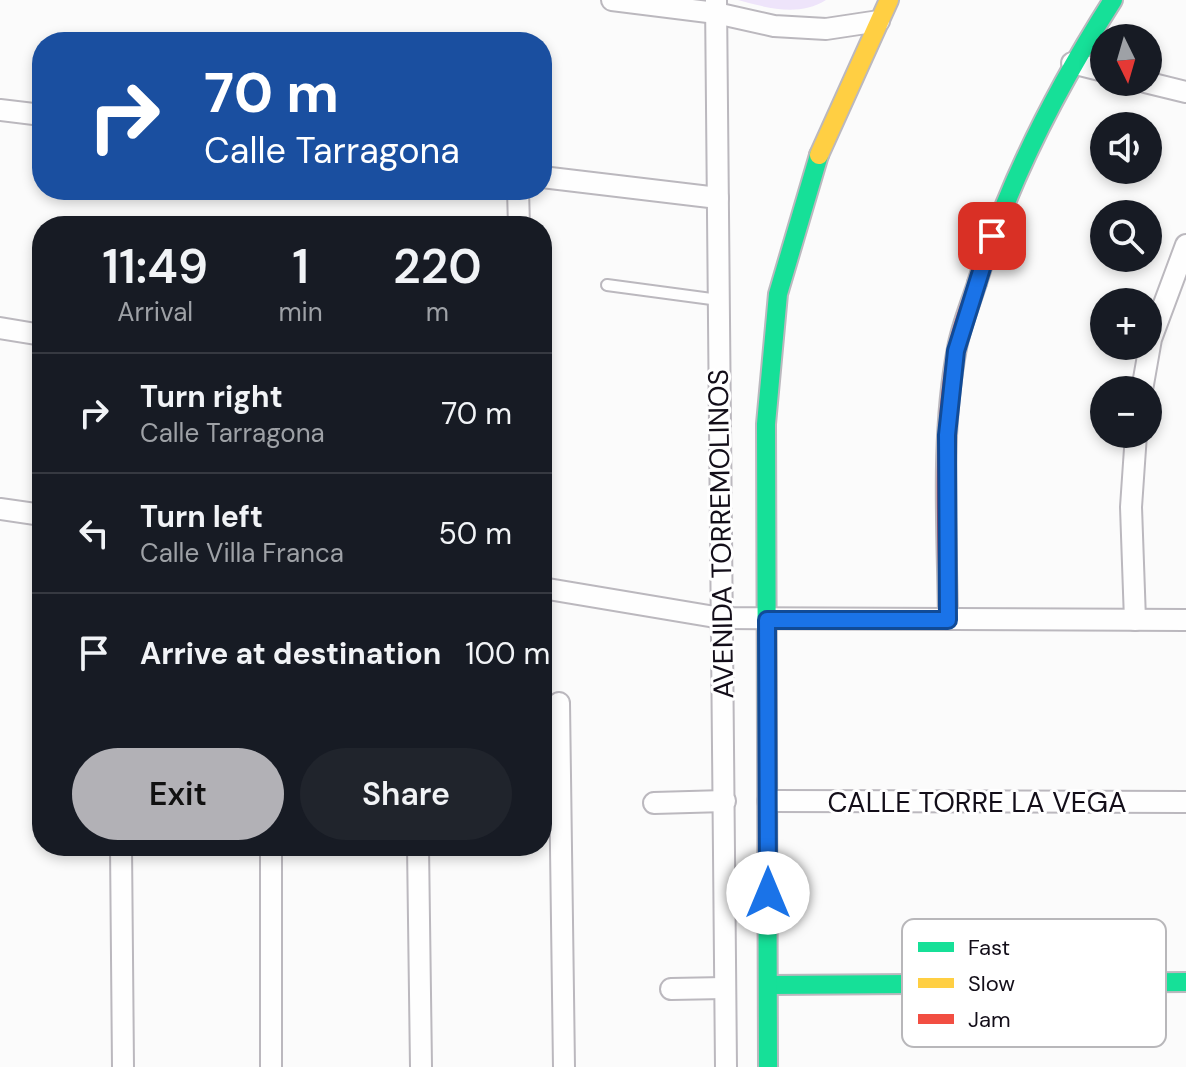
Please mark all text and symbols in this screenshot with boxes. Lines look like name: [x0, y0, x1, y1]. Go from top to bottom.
north arrow: [1090, 24, 1162, 96]
map controls: [1090, 24, 1162, 448]
text: 70 m: [204, 56, 339, 129]
icon: right: [72, 64, 176, 168]
button: sound: [1090, 112, 1162, 184]
text: Calle Tarragona: [204, 127, 460, 174]
button: search: [1090, 200, 1162, 272]
pin: [958, 202, 1026, 270]
icon: arrive: [970, 214, 1014, 258]
text: 11:49: [102, 235, 208, 298]
text: 1: [292, 235, 309, 298]
text: 220: [393, 235, 482, 298]
button: +: [1090, 288, 1162, 360]
text: Arrival: [117, 295, 193, 329]
text: min: [278, 295, 323, 329]
text: m: [426, 295, 449, 329]
street label: AVENIDA TORREMOLINOS: [700, 369, 742, 699]
button: −: [1090, 376, 1162, 448]
text: Turn right: [140, 377, 283, 416]
icon: right: [72, 391, 116, 435]
text: 70 m: [441, 394, 512, 433]
text: Calle Tarragona: [140, 416, 325, 450]
text: Turn left: [140, 497, 263, 536]
icon: left: [72, 511, 116, 555]
text: 50 m: [438, 514, 512, 553]
text: Calle Villa Franca: [140, 536, 344, 570]
icon: arrive: [72, 631, 116, 675]
text: Arrive at destination: [140, 634, 441, 673]
text: 100 m: [465, 634, 550, 673]
button: Exit: [72, 748, 284, 840]
button: Share: [300, 748, 512, 840]
street label: CALLE TORRE LA VEGA: [827, 784, 1127, 821]
position arrow: [726, 851, 810, 935]
legend: [902, 919, 1166, 1047]
text: Fast: [968, 933, 1010, 962]
text: Slow: [968, 969, 1015, 998]
text: Jam: [968, 1005, 1011, 1034]

